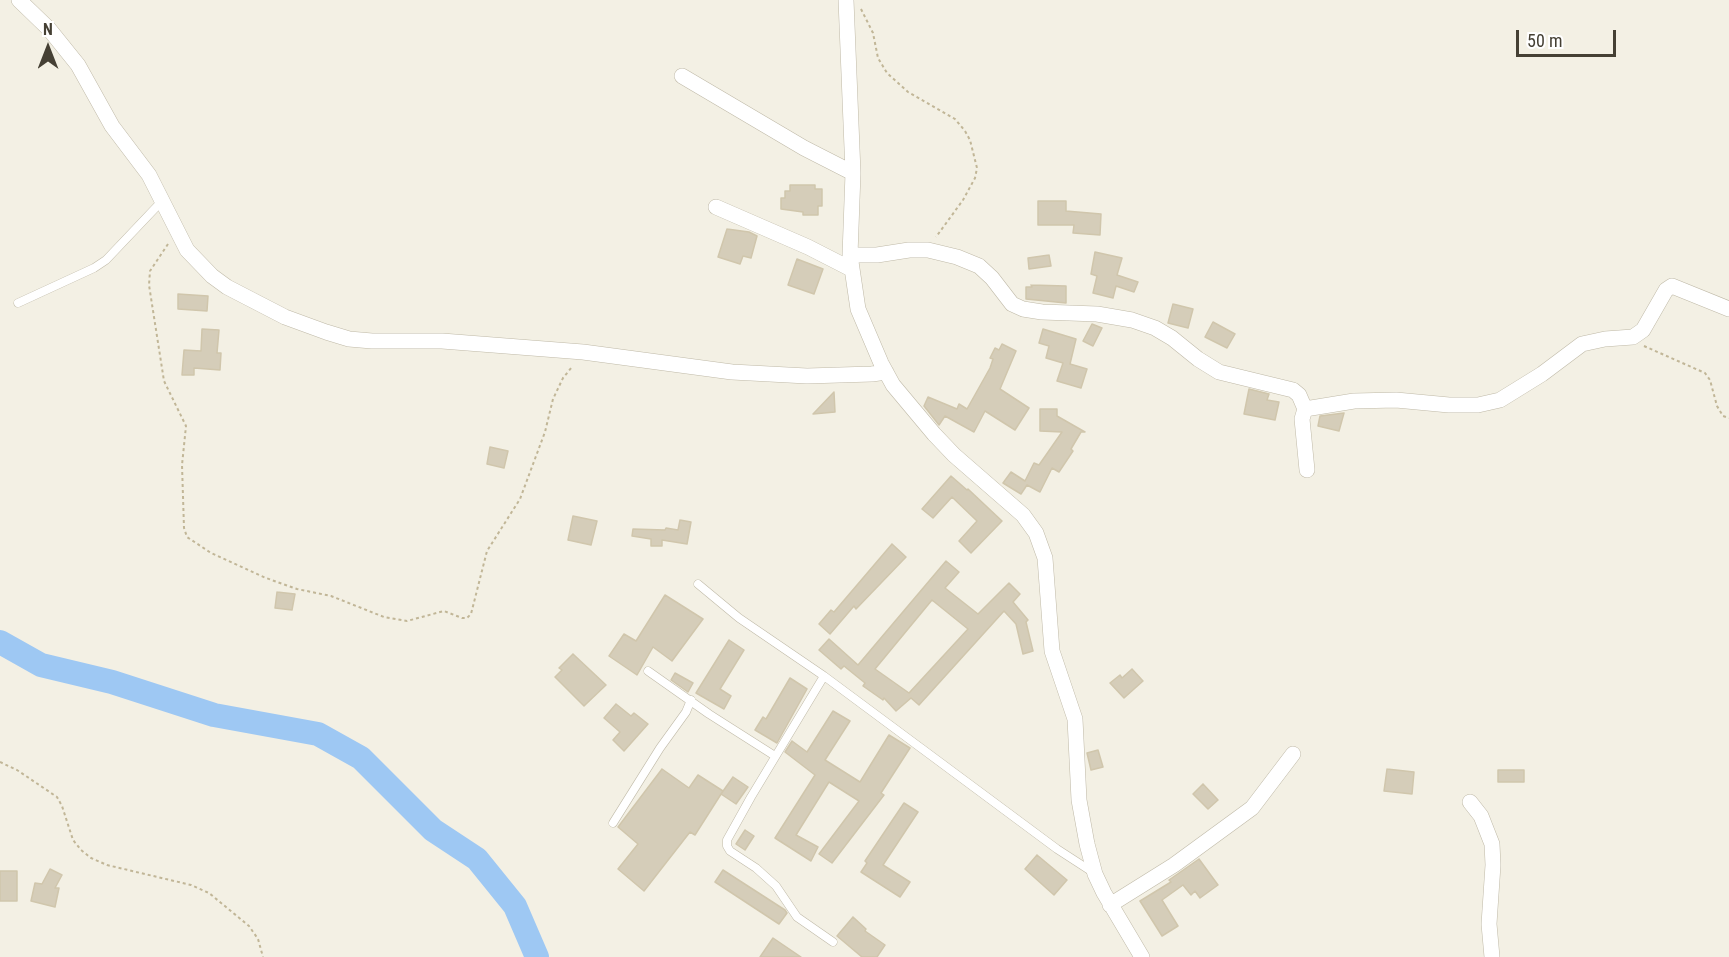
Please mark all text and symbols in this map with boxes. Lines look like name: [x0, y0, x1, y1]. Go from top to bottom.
north arrow: [18, 18, 78, 78]
scale bar: [1519, 18, 1620, 56]
text: N: [43, 20, 53, 39]
text: 50 m: [1527, 30, 1562, 51]

